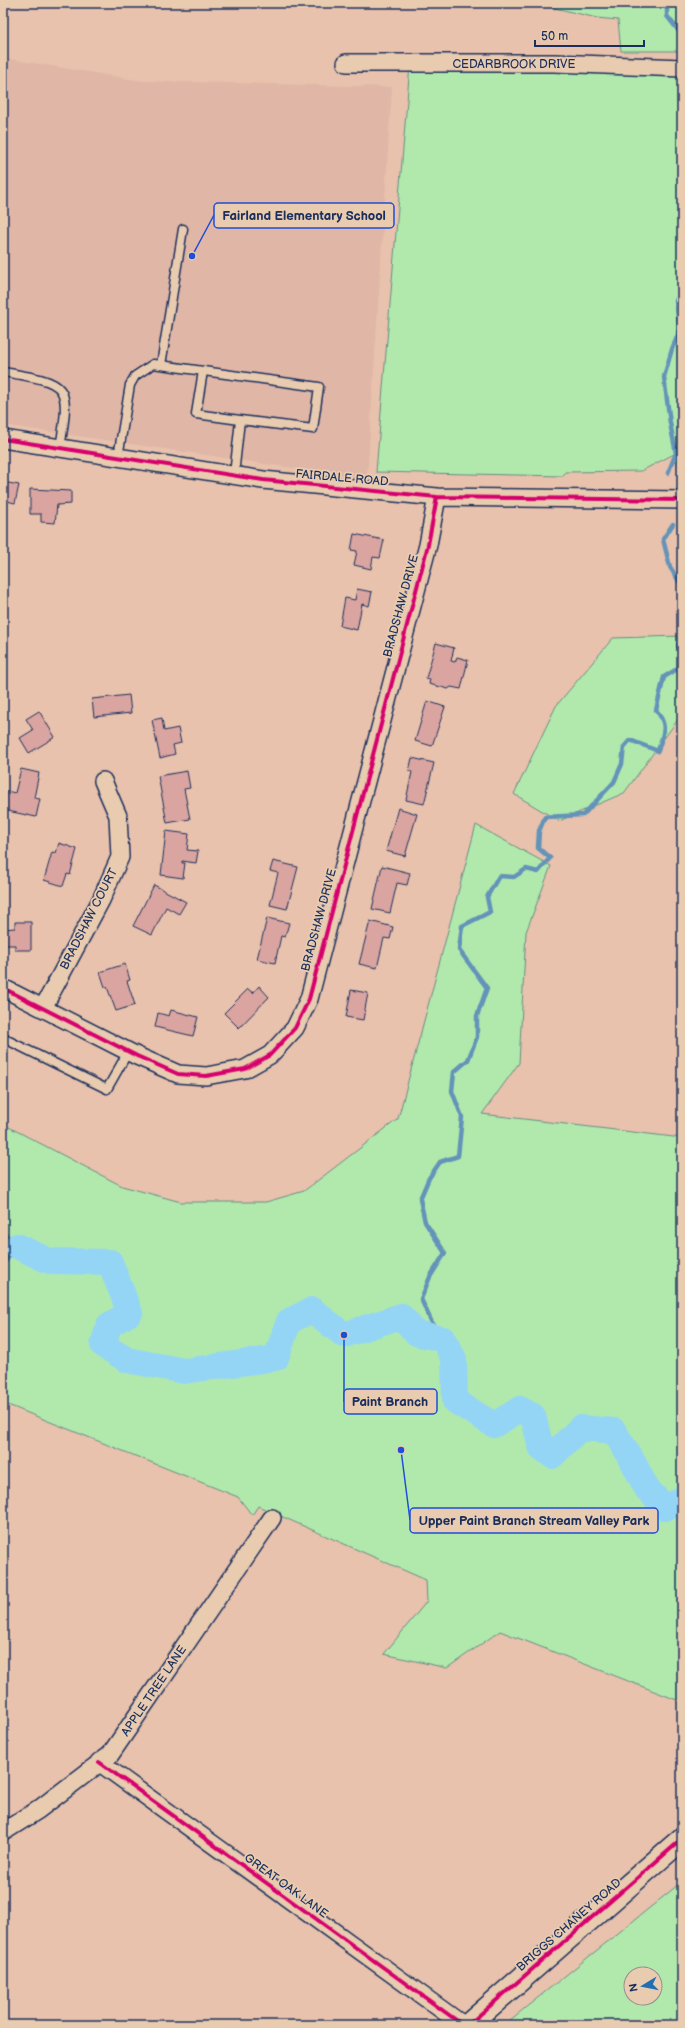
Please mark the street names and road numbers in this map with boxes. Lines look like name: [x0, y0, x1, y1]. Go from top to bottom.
street label: CEDARBROOK DRIVE: [453, 57, 576, 72]
street label: FAIRDALE ROAD: [295, 466, 389, 490]
street label: BRADSHAW DRIVE: [380, 553, 422, 659]
street label: BRADSHAW COURT: [57, 865, 121, 972]
street label: BRADSHAW DRIVE: [298, 867, 340, 973]
street label: APPLE TREE LANE: [118, 1643, 190, 1739]
street label: GREAT OAK LANE: [241, 1850, 331, 1922]
street label: BRIGGS CHANEY ROAD: [513, 1875, 625, 1975]

